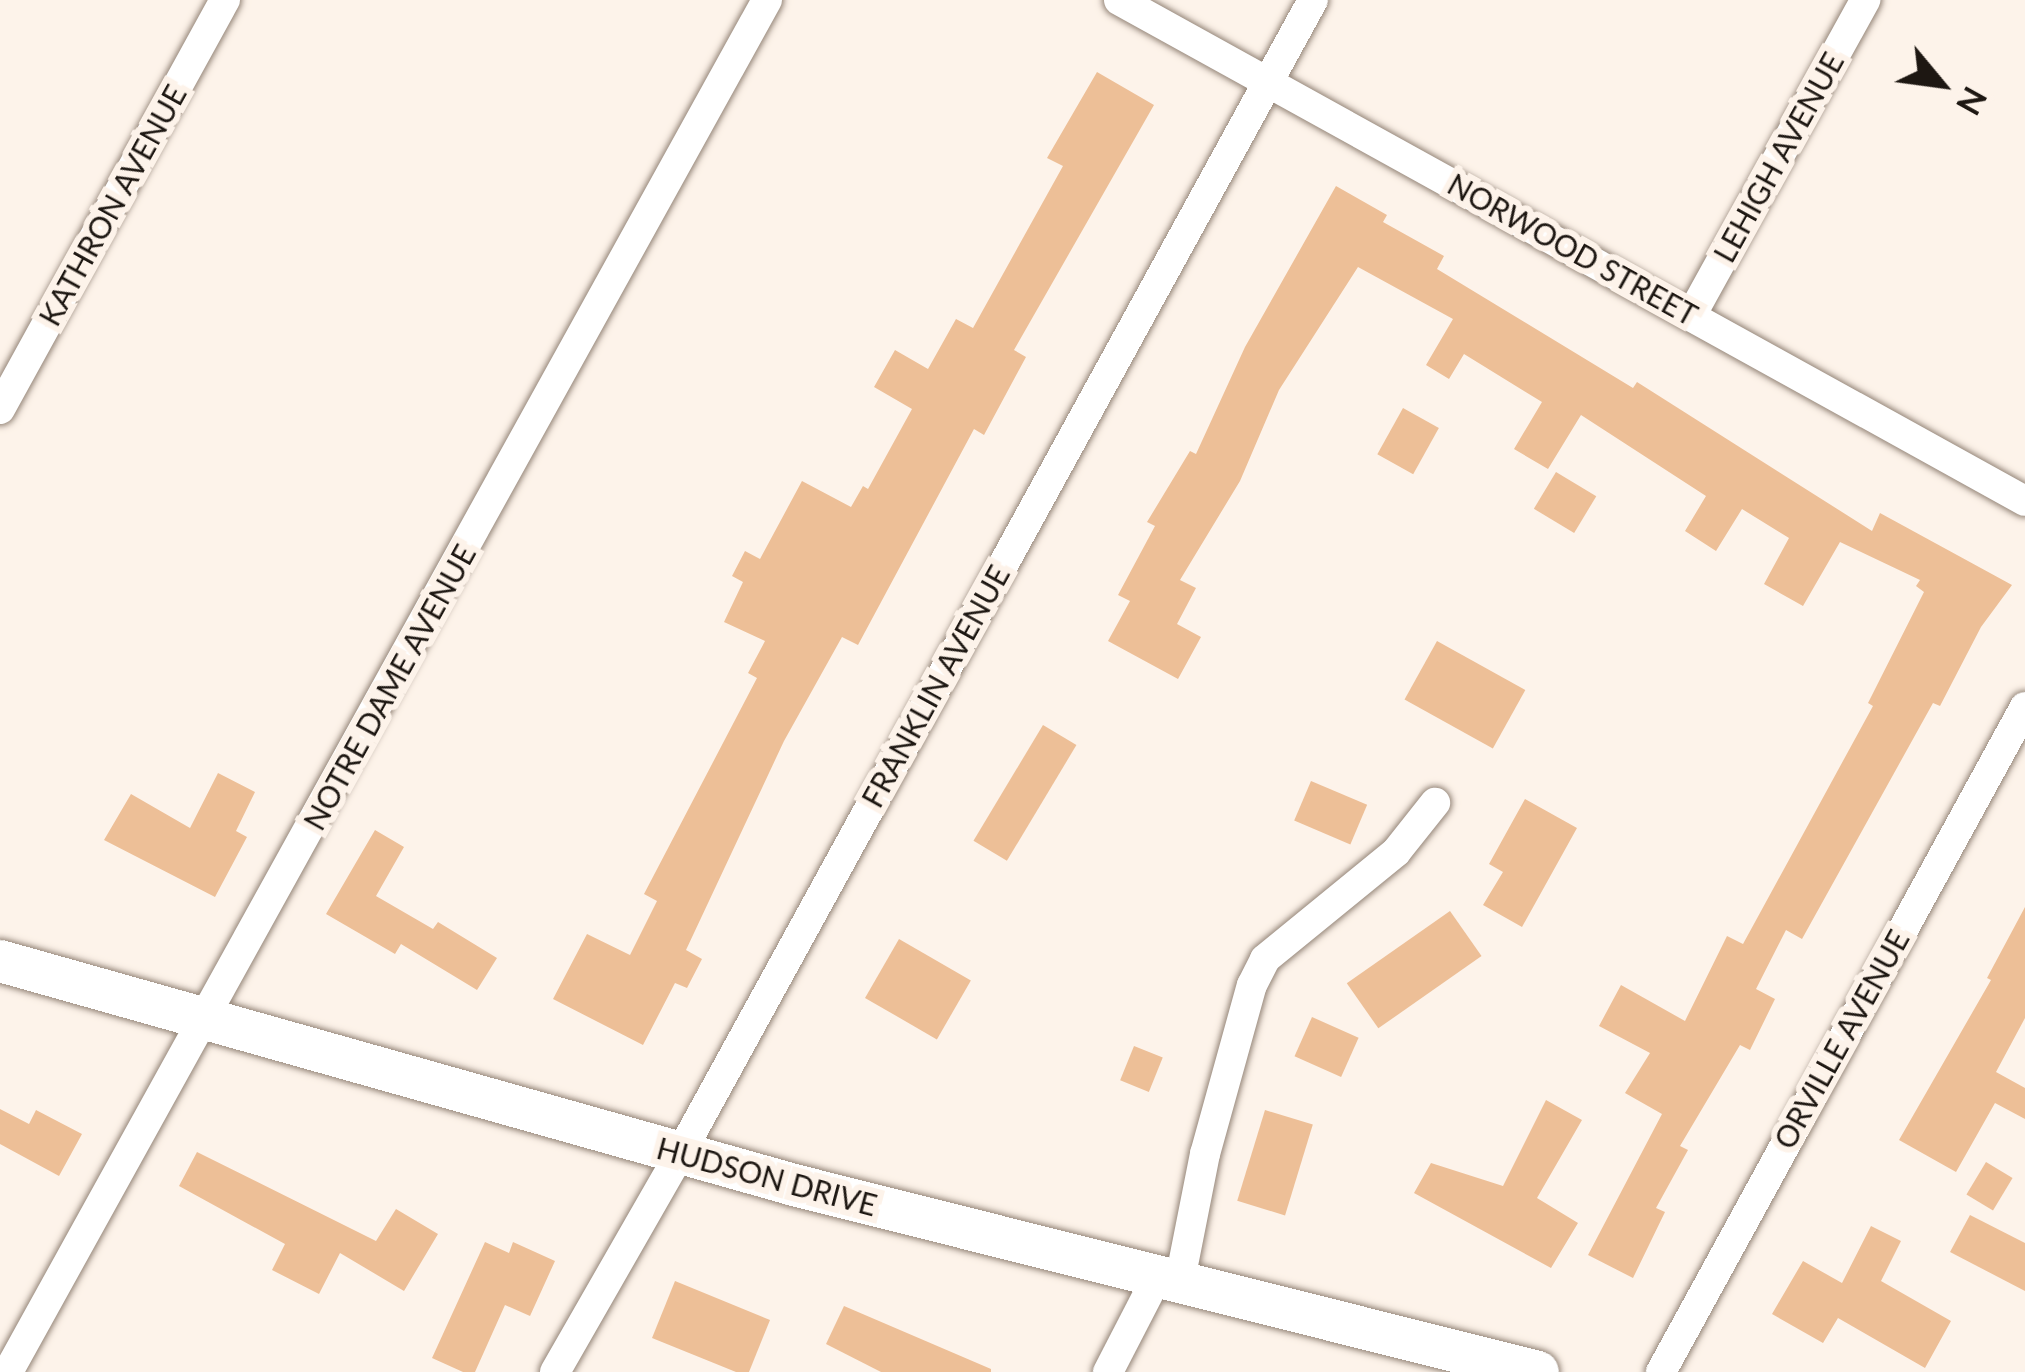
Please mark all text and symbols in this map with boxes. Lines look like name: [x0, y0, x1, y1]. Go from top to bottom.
north arrow: [1881, 24, 2001, 144]
street label: LEHIGH AVENUE: [1705, 45, 1851, 269]
street label: KATHRON AVENUE: [31, 78, 193, 332]
text: N: [1949, 81, 1996, 122]
street label: NORWOOD STREET: [1442, 165, 1704, 333]
street label: NOTRE DAME AVENUE: [295, 538, 483, 836]
street label: FRANKLIN AVENUE: [853, 558, 1017, 814]
street label: ORVILLE AVENUE: [1766, 923, 1916, 1155]
street label: HUDSON DRIVE: [653, 1129, 881, 1223]

